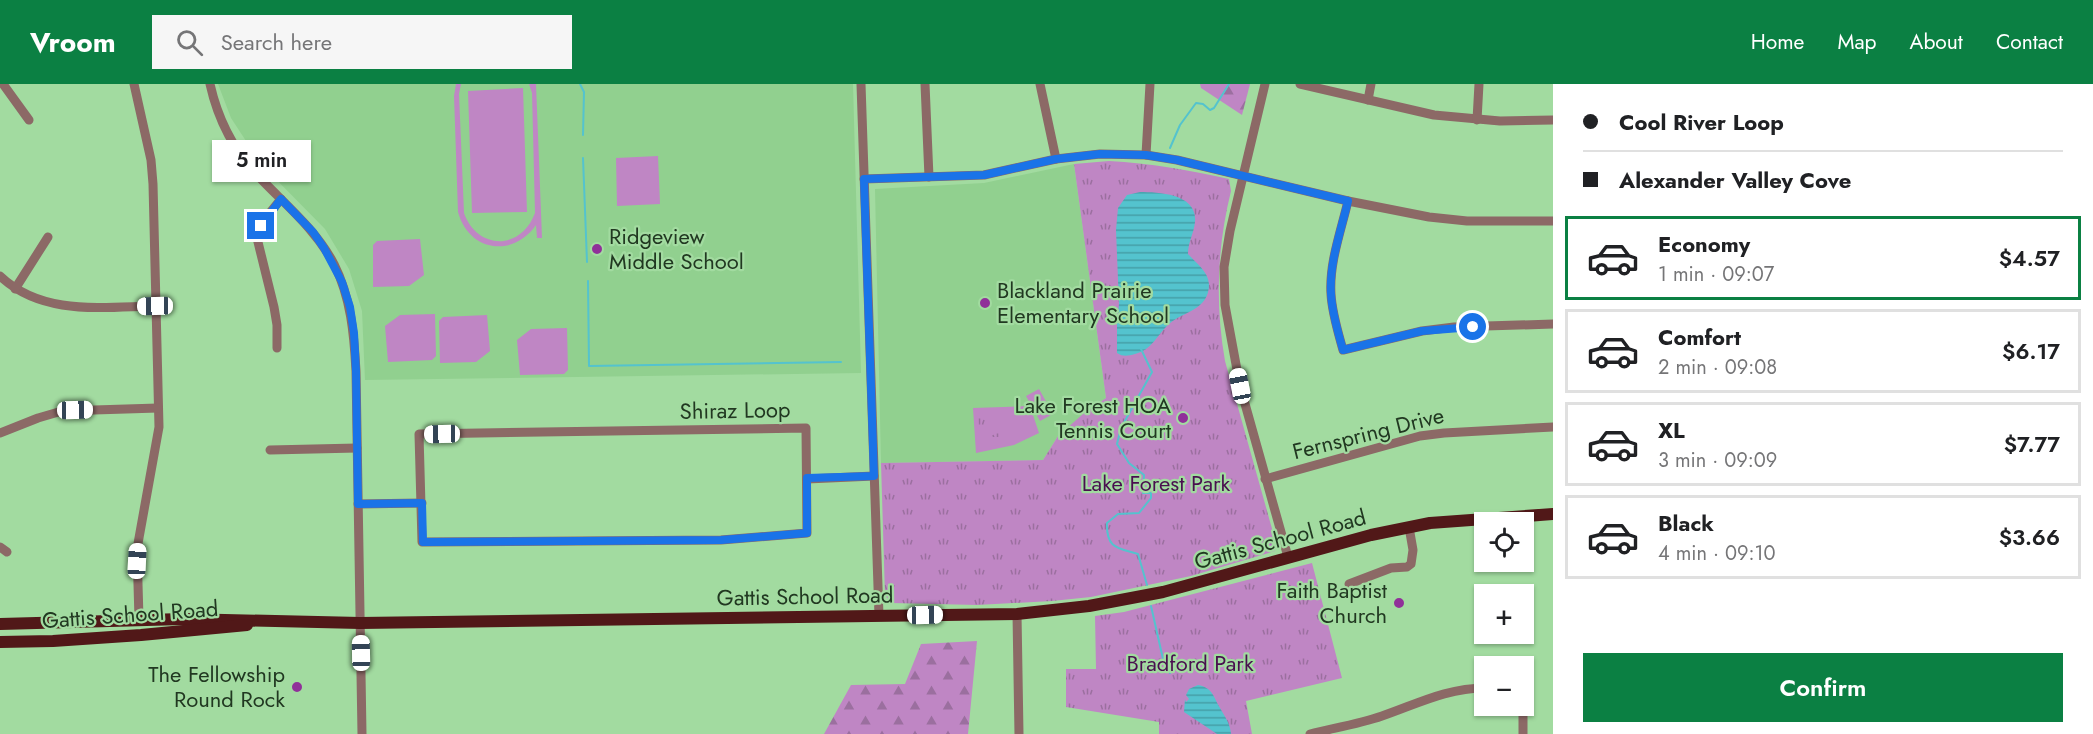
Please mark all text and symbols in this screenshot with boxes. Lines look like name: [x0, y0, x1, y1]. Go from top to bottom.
search box: [152, 15, 572, 69]
text: Vroom: [30, 22, 116, 63]
icon: search: [173, 26, 206, 59]
text: Search here: [221, 26, 332, 58]
text: Home: [1751, 27, 1804, 57]
text: Map: [1837, 27, 1877, 57]
text: About: [1910, 27, 1963, 57]
text: Contact: [1996, 27, 2063, 57]
text: Cool River Loop: [1619, 106, 1784, 138]
callout: 5 min: [212, 139, 310, 181]
text: 5 min: [236, 146, 287, 175]
text: Alexander Valley Cove: [1619, 164, 1851, 196]
route end: [247, 212, 274, 239]
place label: Ridgeview Middle School: [609, 220, 744, 277]
text: Economy: [1658, 228, 1750, 260]
icon: car: [1586, 231, 1640, 285]
marker: Ridgeview Middle School: [590, 242, 604, 256]
text: $4.57: [1999, 242, 2060, 274]
text: 1 min · 09:07: [1658, 260, 1774, 289]
place label: Blackland Prairie Elementary School: [997, 274, 1169, 331]
marker: Blackland Prairie Elementary School: [978, 296, 992, 310]
car: [137, 297, 173, 315]
route start: [1459, 313, 1486, 340]
text: Comfort: [1658, 321, 1741, 353]
icon: car: [1586, 324, 1640, 378]
text: $6.17: [2002, 335, 2060, 367]
text: 2 min · 09:08: [1658, 353, 1777, 382]
car: [1228, 367, 1252, 405]
place label: Lake Forest HOA Tennis Court: [1015, 389, 1172, 446]
street label: Shiraz Loop: [679, 393, 791, 427]
street label: Fernspring Drive: [1289, 399, 1447, 467]
car: [57, 401, 93, 419]
marker: Lake Forest HOA Tennis Court: [1176, 411, 1190, 425]
text: XL: [1658, 414, 1685, 446]
icon: car: [1586, 417, 1640, 471]
car: [424, 425, 460, 443]
text: $7.77: [2004, 428, 2060, 460]
text: 3 min · 09:09: [1658, 446, 1777, 475]
park label: Lake Forest Park: [1082, 467, 1231, 499]
street label: Gattis School Road: [1191, 501, 1369, 577]
text: Black: [1658, 507, 1714, 539]
icon: car: [1586, 510, 1640, 564]
map controls: [1474, 512, 1534, 716]
button: locate: [1474, 512, 1534, 572]
text: $3.66: [1999, 521, 2060, 553]
text: 4 min · 09:10: [1658, 539, 1775, 568]
car: [127, 543, 147, 579]
place label: Faith Baptist Church: [1276, 574, 1388, 631]
street label: Gattis School Road: [716, 578, 894, 614]
button: +: [1474, 584, 1534, 644]
street label: Gattis School Road: [41, 592, 219, 636]
marker: Faith Baptist Church: [1392, 596, 1406, 610]
car: [907, 606, 943, 624]
car: [352, 635, 370, 671]
park label: Bradford Park: [1126, 647, 1254, 679]
button: Confirm: [1583, 653, 2063, 722]
button: −: [1474, 656, 1534, 716]
place label: The Fellowship Round Rock: [148, 658, 285, 715]
marker: The Fellowship Round Rock: [290, 680, 304, 694]

